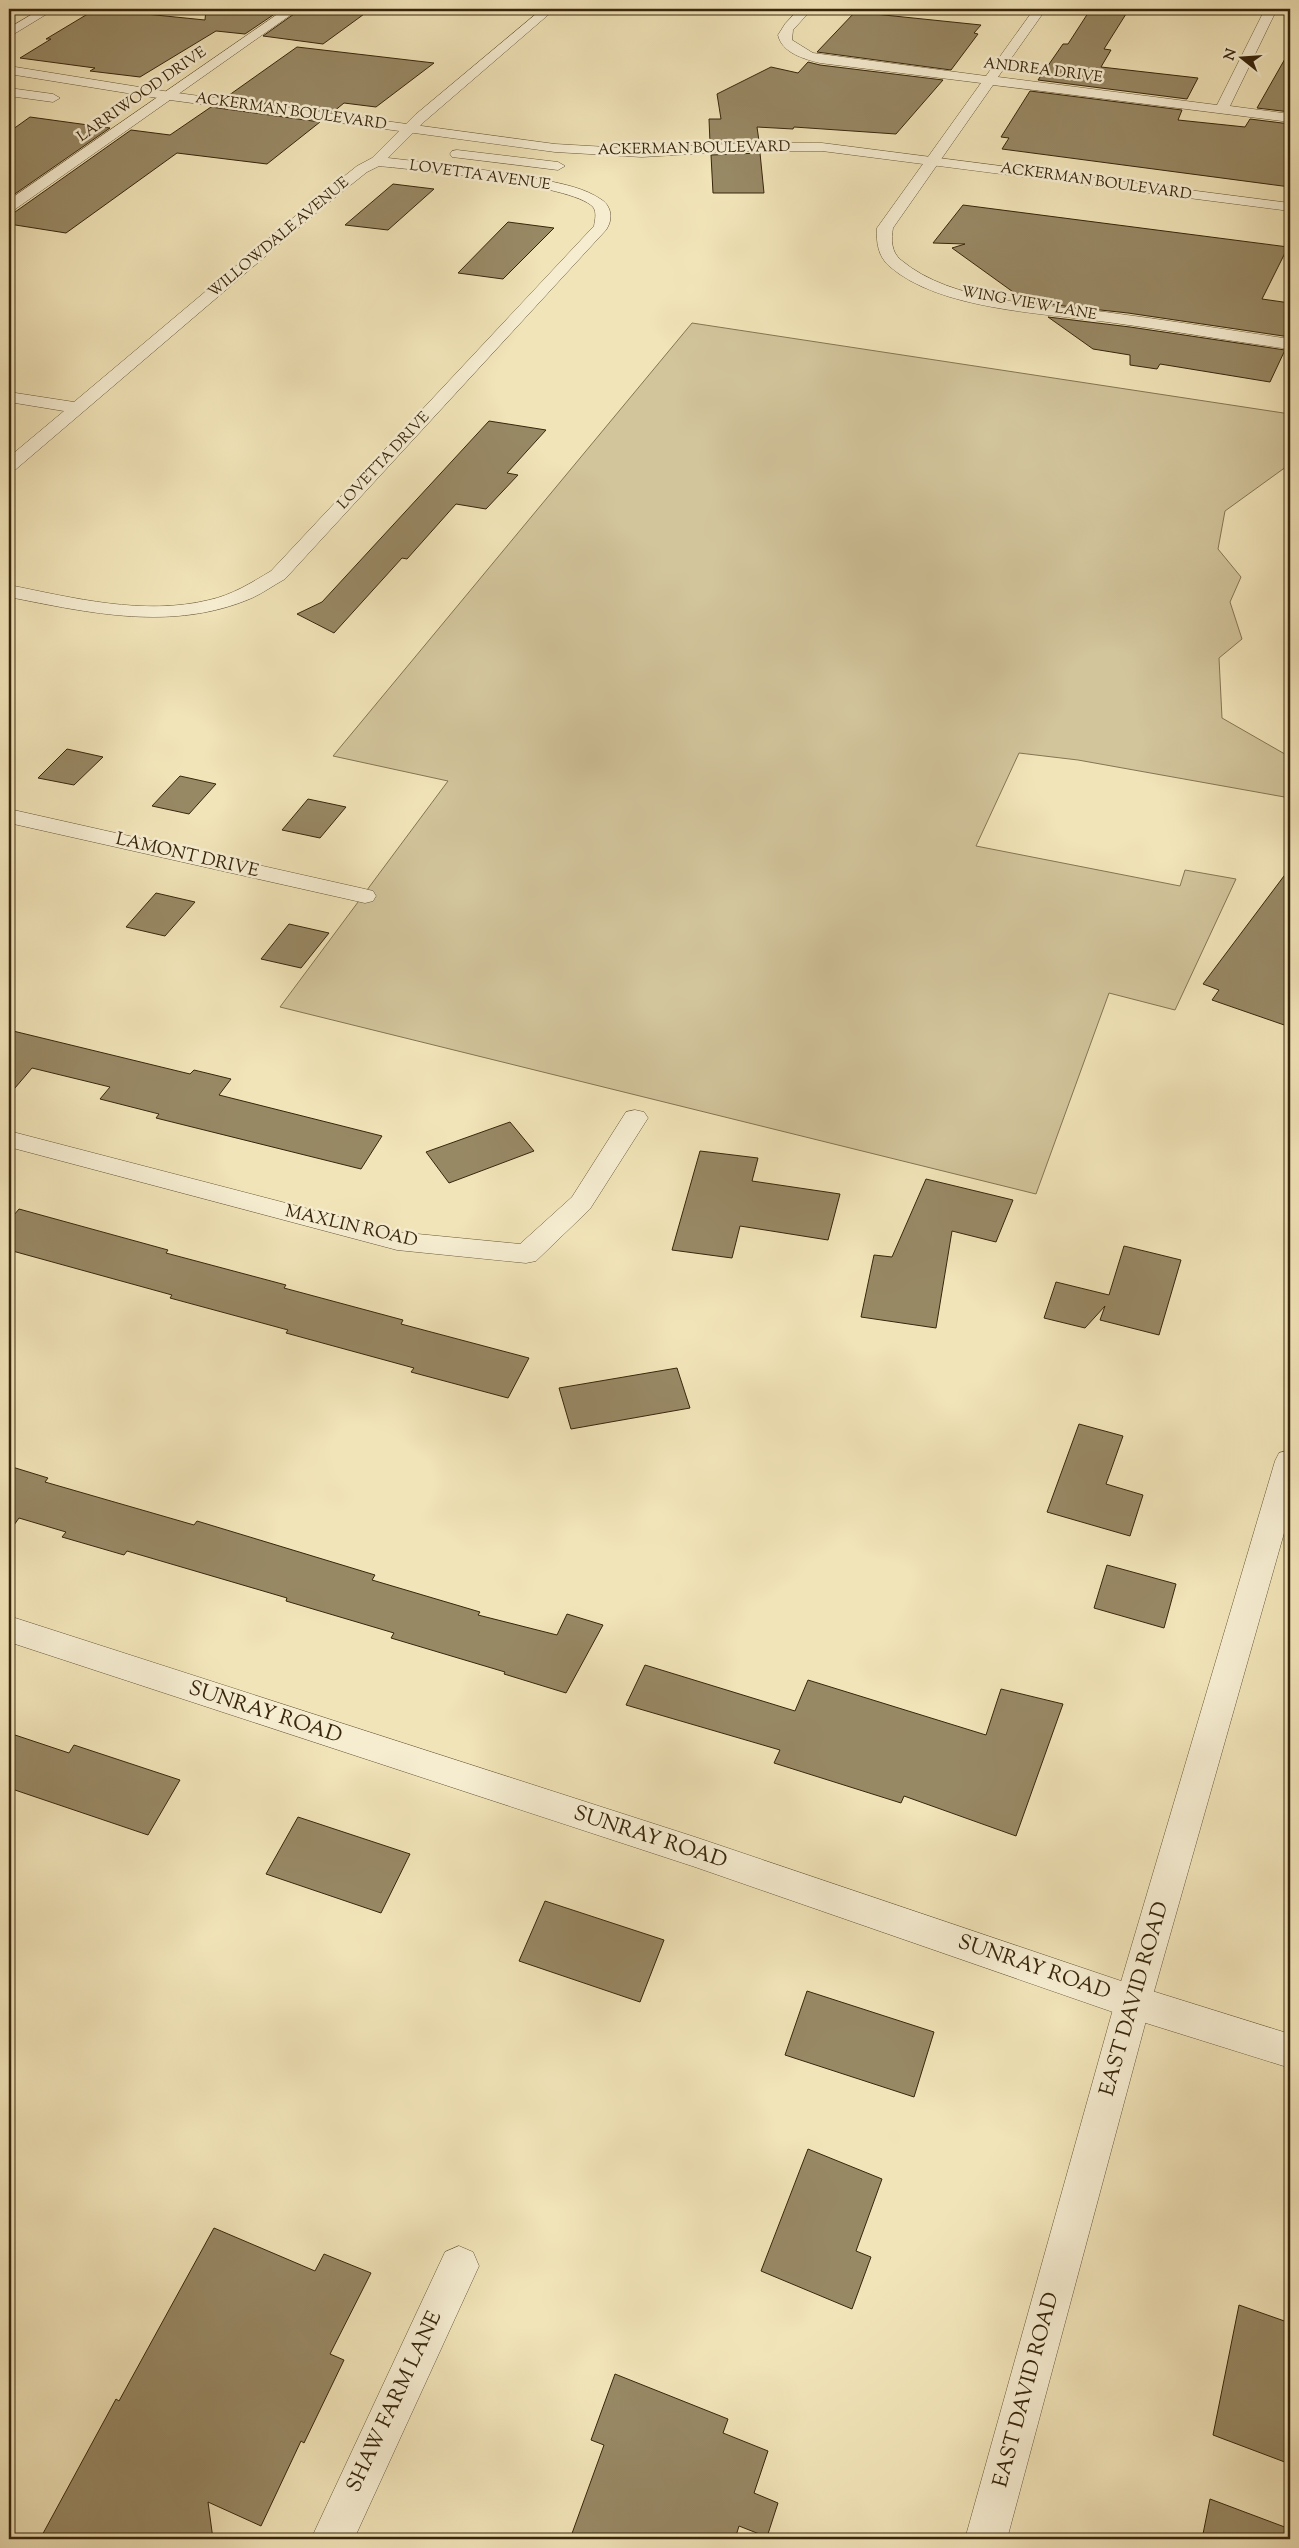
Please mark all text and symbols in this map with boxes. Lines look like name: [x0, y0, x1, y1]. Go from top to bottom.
north arrow: [1216, 32, 1266, 82]
street label: LARRIWOOD DRIVE: [73, 42, 211, 148]
text: N: [1220, 47, 1243, 63]
street label: ANDREA DRIVE: [982, 53, 1104, 89]
street label: ACKERMAN BOULEVARD: [194, 88, 388, 136]
street label: ACKERMAN BOULEVARD: [597, 137, 791, 161]
street label: LOVETTA AVENUE: [408, 156, 552, 196]
street label: ACKERMAN BOULEVARD: [999, 158, 1193, 206]
street label: WILLOWDALE AVENUE: [204, 173, 354, 303]
street label: WING VIEW LANE: [960, 282, 1098, 326]
street label: LOVETTA DRIVE: [333, 408, 435, 514]
street label: LAMONT DRIVE: [113, 827, 261, 885]
street label: MAXLIN ROAD: [282, 1199, 420, 1255]
street label: SUNRAY ROAD: [184, 1674, 346, 1752]
street label: SUNRAY ROAD: [569, 1799, 731, 1877]
street label: EAST DAVID ROAD: [1093, 1898, 1177, 2100]
street label: SUNRAY ROAD: [954, 1928, 1114, 2008]
street label: EAST DAVID ROAD: [987, 2289, 1067, 2491]
street label: SHAW FARM LANE: [340, 2306, 450, 2497]

